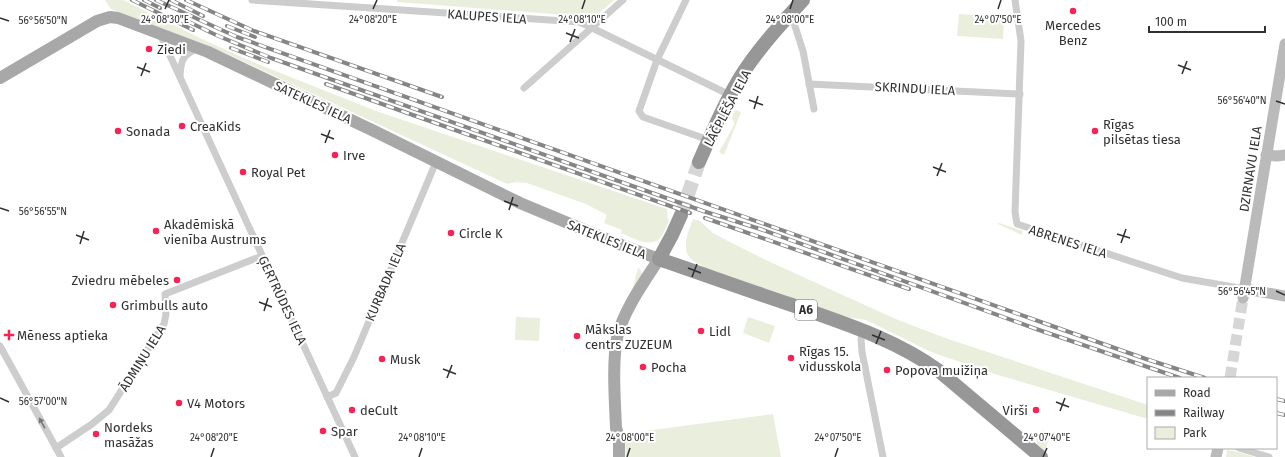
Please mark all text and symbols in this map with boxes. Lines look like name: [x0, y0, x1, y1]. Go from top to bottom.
street label: KALUPES IELA: [447, 6, 528, 27]
marker: Mercedes Benz: [1068, 6, 1078, 16]
scale bar: [1149, 8, 1265, 34]
text: 24°08'30"E: [141, 14, 189, 26]
text: 24°08'20"E: [349, 14, 397, 26]
text: 24°08'10"E: [558, 14, 606, 26]
text: 24°08'00"E: [766, 14, 814, 26]
text: 24°07'50"E: [974, 14, 1022, 26]
text: 56°56'50"N: [18, 15, 68, 27]
text: 100 m: [1155, 15, 1187, 29]
place label: Mercedes Benz: [1045, 18, 1101, 48]
place label: Ziedi: [157, 42, 186, 57]
marker: Ziedi: [144, 44, 154, 54]
street label: LĀČPLĒŠA IELA: [700, 66, 754, 149]
street label: SATEKLES IELA: [272, 78, 354, 127]
street label: SKRINDU IELA: [874, 79, 956, 98]
text: 56°56'40"N: [1217, 95, 1267, 107]
place label: Rīgas pilsētas tiesa: [1103, 117, 1181, 147]
place label: CreaKids: [190, 119, 241, 134]
marker: CreaKids: [177, 121, 187, 131]
place label: Sonada: [126, 124, 170, 139]
street label: DZIRNAVU IELA: [1236, 125, 1265, 213]
marker: Sonada: [113, 126, 123, 136]
marker: Rīgas pilsētas tiesa: [1090, 126, 1100, 136]
place label: Irve: [343, 148, 365, 163]
marker: Irve: [330, 150, 340, 160]
place label: Royal Pet: [251, 165, 306, 180]
marker: Royal Pet: [238, 167, 248, 177]
text: 56°56'55"N: [19, 206, 67, 218]
place label: Akadēmiskā vienība Austrums: [164, 217, 266, 247]
street label: SATEKLES IELA: [565, 217, 649, 262]
street label: ABRENES IELA: [1027, 222, 1109, 261]
marker: Akadēmiskā vienība Austrums: [151, 226, 161, 236]
place label: Circle K: [459, 226, 503, 241]
marker: Circle K: [446, 228, 456, 238]
street label: KURBADA IELA: [362, 240, 409, 323]
street label: ĢERTRŪDES IELA: [254, 253, 310, 348]
place label: Zviedru mēbeles: [72, 273, 169, 288]
marker: Zviedru mēbeles: [172, 275, 182, 285]
text: 56°56'45"N: [1218, 286, 1266, 298]
place label: Grimbulls auto: [121, 298, 208, 313]
marker: Grimbulls auto: [108, 300, 118, 310]
road number: A6: [795, 300, 817, 320]
street label: ĀDMIŅU IELA: [116, 322, 170, 395]
place label: Mākslas centrs ZUZEUM: [585, 322, 672, 352]
place label: Lidl: [709, 324, 731, 339]
marker: Lidl: [696, 326, 706, 336]
place label: Mēness aptieka: [17, 328, 108, 343]
marker: Mēness aptieka: [4, 330, 14, 340]
marker: Mākslas centrs ZUZEUM: [572, 331, 582, 341]
place label: Rīgas 15. vidusskola: [799, 344, 861, 374]
place label: Musk: [390, 352, 421, 367]
marker: Rīgas 15. vidusskola: [786, 353, 796, 363]
marker: Musk: [377, 354, 387, 364]
place label: Pocha: [651, 360, 687, 375]
marker: Pocha: [638, 362, 648, 372]
place label: Popova muižiņa: [895, 363, 988, 379]
marker: Popova muižiņa: [882, 365, 892, 375]
legend: [1147, 377, 1277, 449]
text: Road: [1183, 386, 1211, 400]
text: 56°57'00"N: [19, 396, 67, 408]
place label: V4 Motors: [187, 396, 245, 411]
marker: V4 Motors: [174, 398, 184, 408]
place label: deCult: [360, 403, 398, 418]
place label: Virši: [1003, 403, 1028, 418]
marker: deCult: [347, 405, 357, 415]
marker: Virši: [1031, 405, 1041, 415]
text: Railway: [1183, 406, 1224, 420]
one-way arrow: [39, 417, 46, 429]
place label: Nordeks masāžas: [104, 420, 154, 450]
place label: Spar: [331, 424, 358, 439]
marker: Spar: [318, 426, 328, 436]
text: Park: [1183, 426, 1207, 440]
marker: Nordeks masāžas: [91, 429, 101, 439]
text: 24°08'20"E: [190, 432, 238, 444]
text: 24°08'10"E: [398, 432, 446, 444]
text: 24°08'00"E: [606, 432, 654, 444]
text: 24°07'50"E: [814, 432, 862, 444]
text: 24°07'40"E: [1023, 432, 1071, 444]

